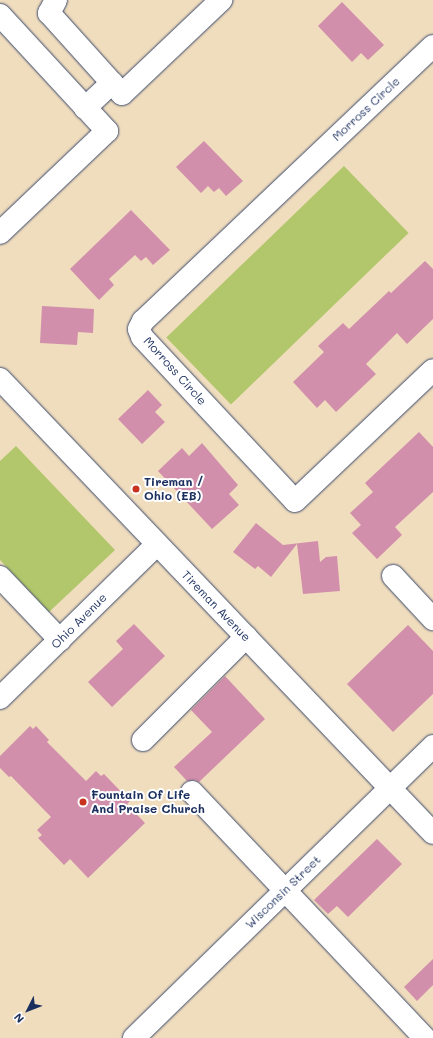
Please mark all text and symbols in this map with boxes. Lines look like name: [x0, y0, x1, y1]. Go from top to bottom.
street label: Morross Circle: [329, 74, 403, 144]
street label: Morross Circle: [141, 334, 209, 408]
place label: Tireman / Ohio (EB): [144, 475, 204, 503]
marker: Tireman / Ohio (EB): [131, 484, 141, 494]
street label: Tireman Avenue: [179, 568, 253, 644]
street label: Ohio Avenue: [48, 590, 110, 652]
place label: Fountain Of Life And Praise Church: [91, 788, 205, 816]
marker: Fountain Of Life And Praise Church: [78, 797, 88, 807]
street label: Wisconsin Street: [242, 852, 324, 932]
north arrow: [8, 990, 48, 1030]
text: N: [10, 1010, 27, 1026]

